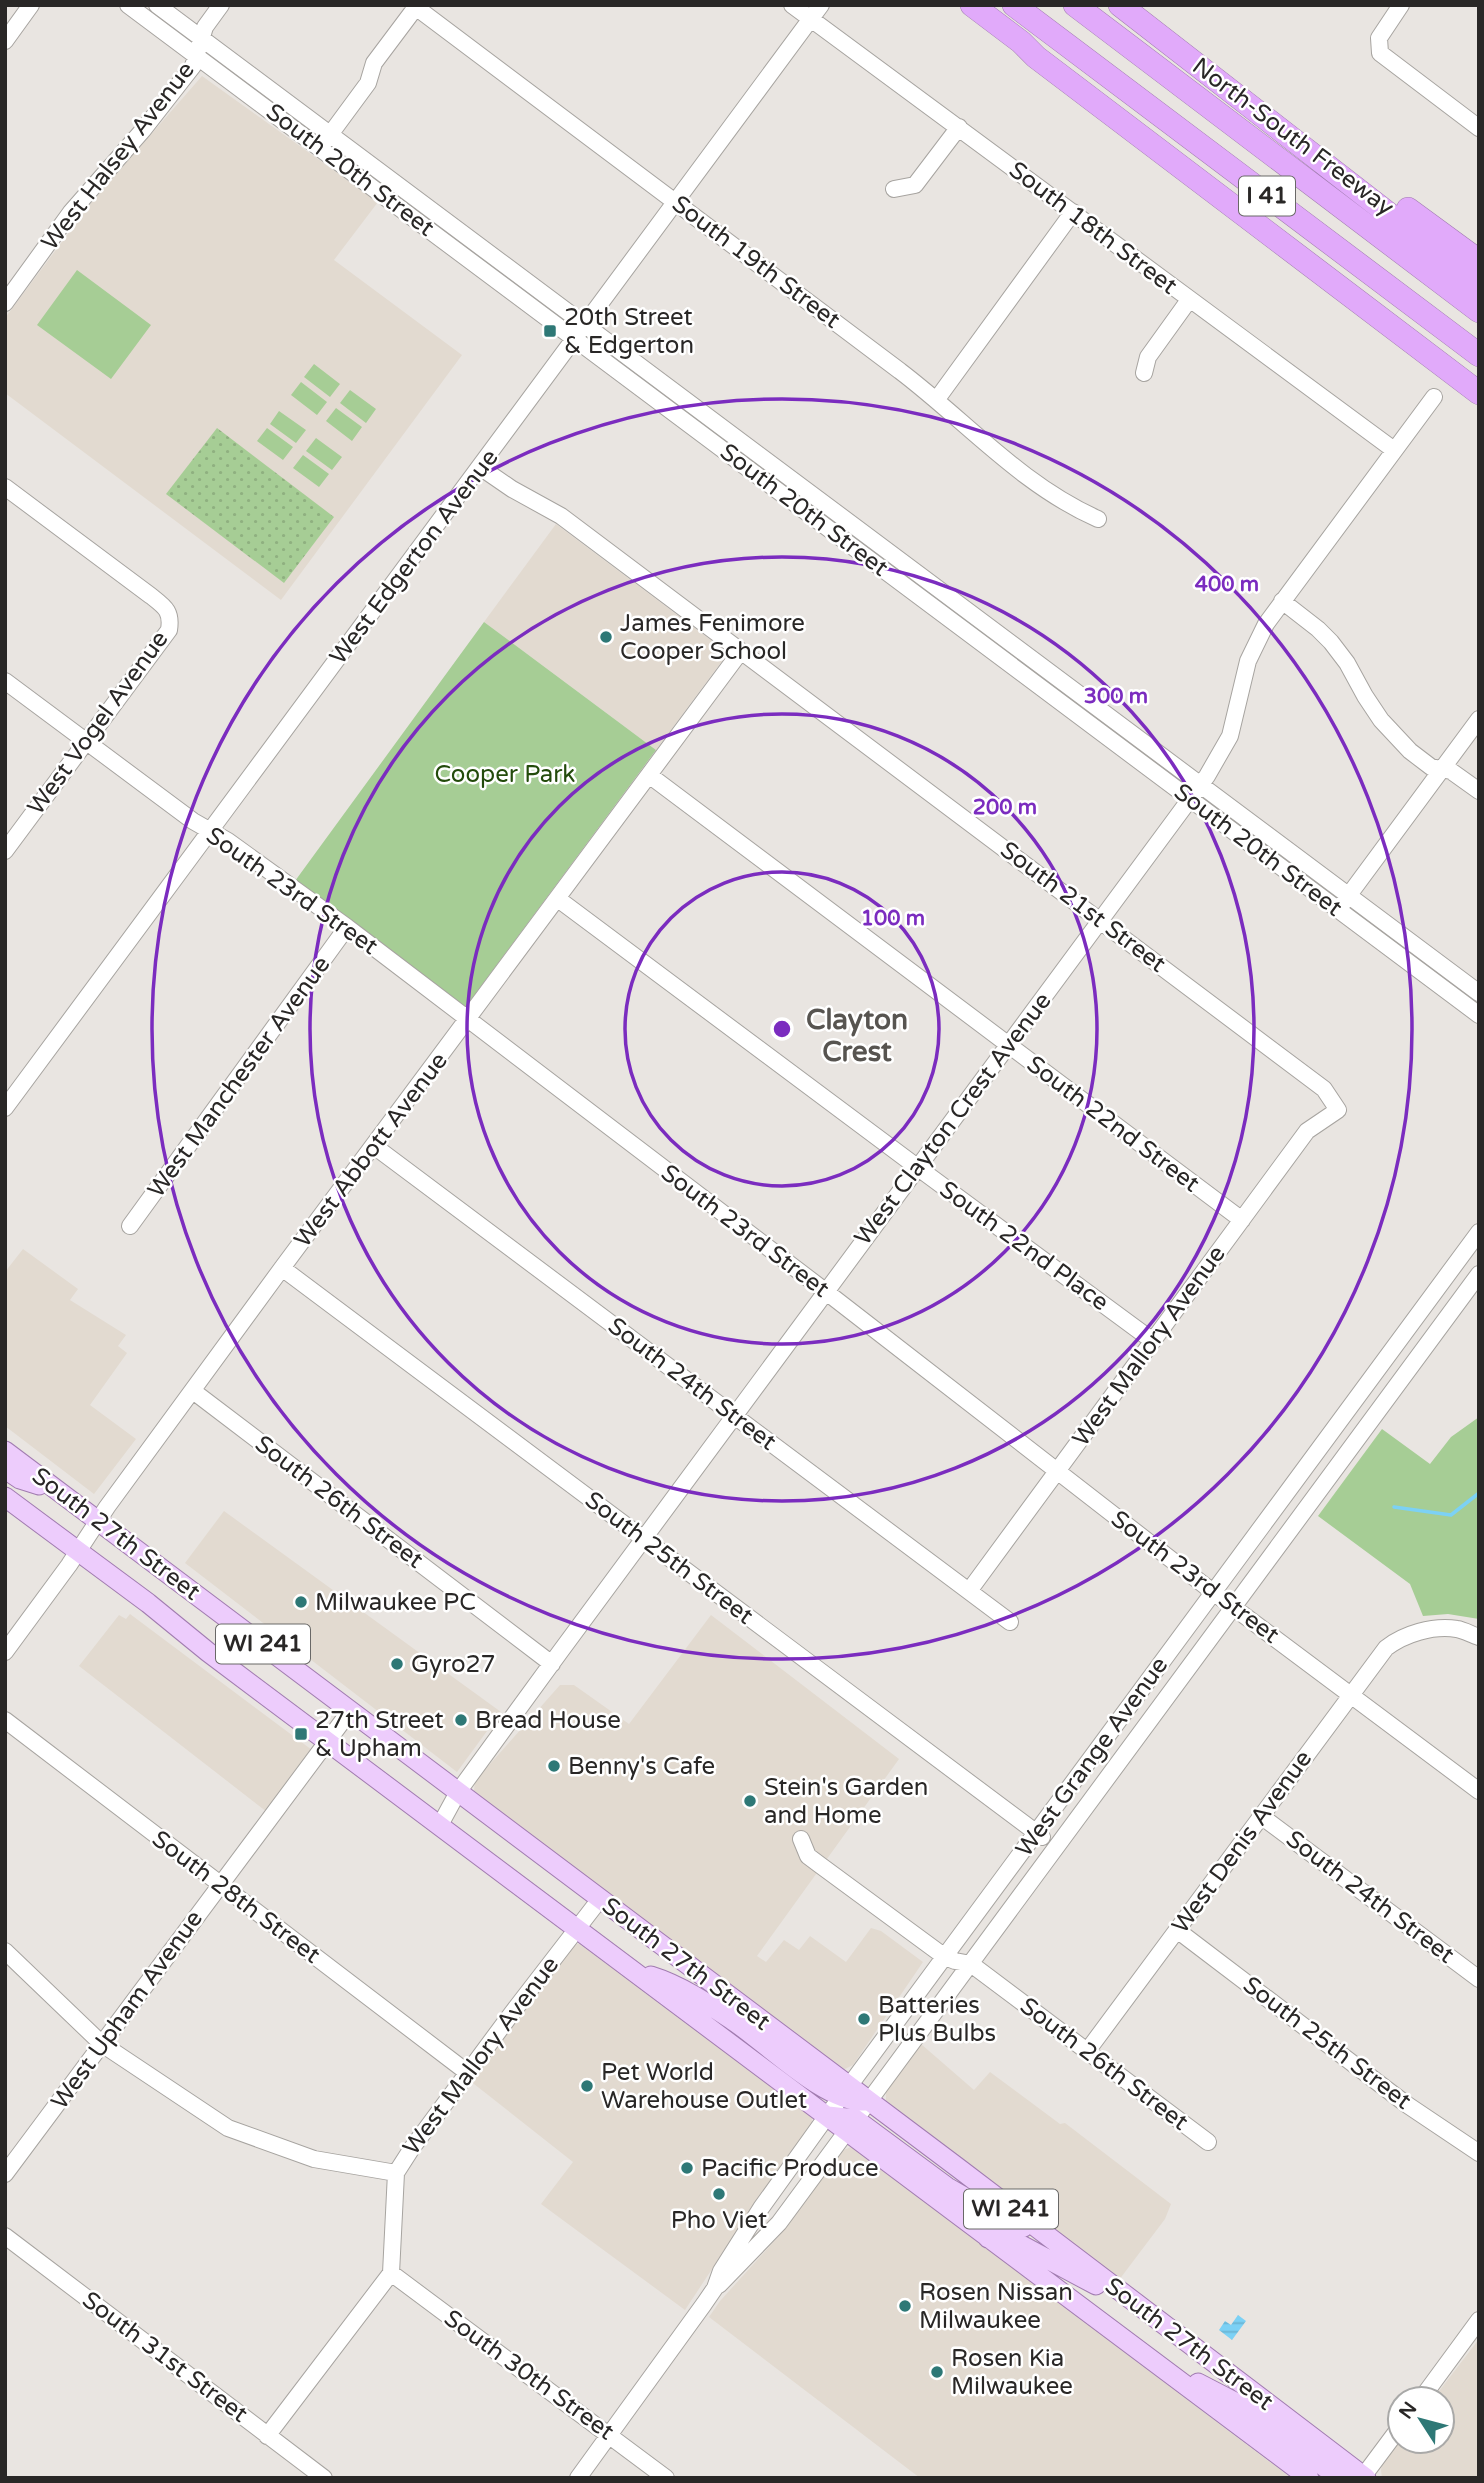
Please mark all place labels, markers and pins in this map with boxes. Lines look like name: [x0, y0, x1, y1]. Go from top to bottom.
place label: 20th Street & Edgerton: [564, 303, 694, 360]
marker: 20th Street & Edgerton: [542, 323, 558, 339]
place label: James Fenimore Cooper School: [620, 609, 805, 666]
marker: James Fenimore Cooper School: [598, 629, 614, 645]
centre of rings: [770, 1017, 794, 1041]
place label: Milwaukee PC: [315, 1588, 476, 1617]
marker: Milwaukee PC: [293, 1594, 309, 1610]
place label: Gyro27: [411, 1650, 496, 1679]
marker: Gyro27: [389, 1656, 405, 1672]
place label: 27th Street & Upham: [315, 1706, 444, 1763]
place label: Bread House: [475, 1706, 621, 1735]
marker: Bread House: [453, 1712, 469, 1728]
marker: 27th Street & Upham: [293, 1726, 309, 1742]
place label: Benny's Cafe: [568, 1752, 715, 1781]
marker: Benny's Cafe: [546, 1758, 562, 1774]
place label: Stein's Garden and Home: [764, 1773, 928, 1830]
marker: Stein's Garden and Home: [742, 1793, 758, 1809]
place label: Batteries Plus Bulbs: [878, 1991, 996, 2048]
marker: Batteries Plus Bulbs: [856, 2011, 872, 2027]
place label: Pet World Warehouse Outlet: [601, 2058, 807, 2115]
marker: Pet World Warehouse Outlet: [579, 2078, 595, 2094]
place label: Pacific Produce: [701, 2154, 878, 2183]
marker: Pacific Produce: [679, 2160, 695, 2176]
marker: Pho Viet: [711, 2186, 727, 2202]
place label: Pho Viet: [671, 2206, 767, 2235]
place label: Rosen Nissan Milwaukee: [919, 2278, 1073, 2335]
marker: Rosen Nissan Milwaukee: [897, 2298, 913, 2314]
place label: Rosen Kia Milwaukee: [951, 2344, 1073, 2401]
marker: Rosen Kia Milwaukee: [929, 2364, 945, 2380]

